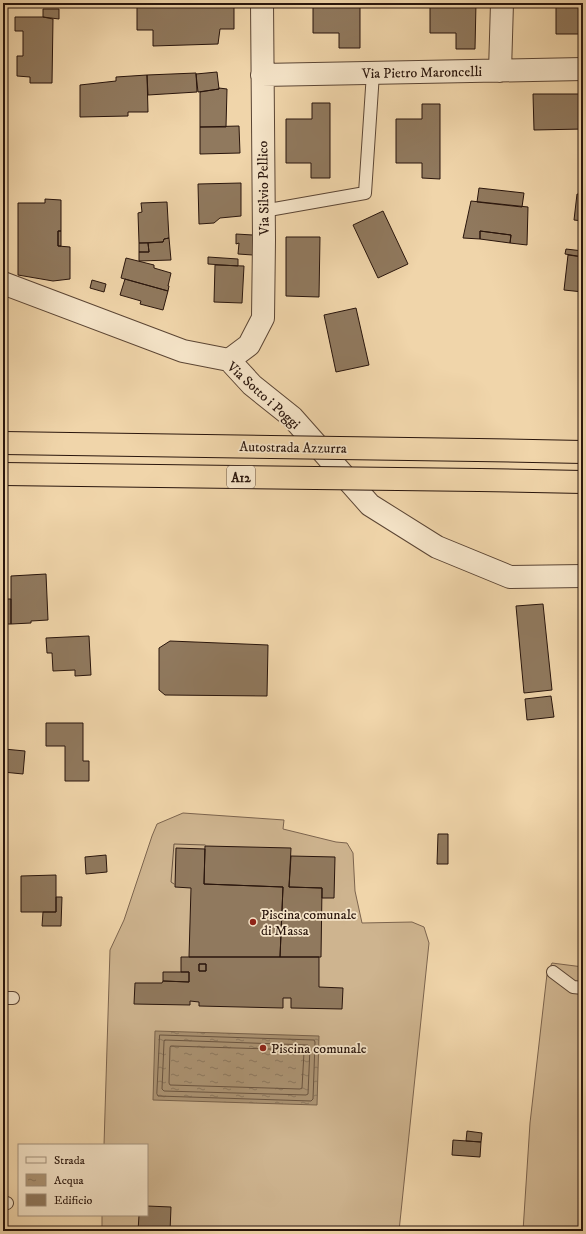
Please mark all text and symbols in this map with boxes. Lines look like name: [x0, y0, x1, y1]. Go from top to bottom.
street label: Via Pietro Maroncelli: [361, 63, 483, 83]
street label: Via Silvio Pellico: [254, 140, 274, 236]
street label: Via Sotto i Poggi: [222, 357, 304, 434]
street label: Autostrada Azzurra: [239, 438, 347, 458]
road number: A12: [227, 466, 255, 488]
place label: Piscina comunale di Massa: [261, 906, 357, 940]
marker: Piscina comunale di Massa: [248, 917, 258, 927]
place label: Piscina comunale: [271, 1040, 367, 1058]
marker: Piscina comunale: [258, 1043, 268, 1053]
legend: [18, 1144, 148, 1216]
text: Strada: [54, 1153, 86, 1168]
text: Acqua: [54, 1173, 85, 1188]
text: Edificio: [54, 1193, 93, 1208]

